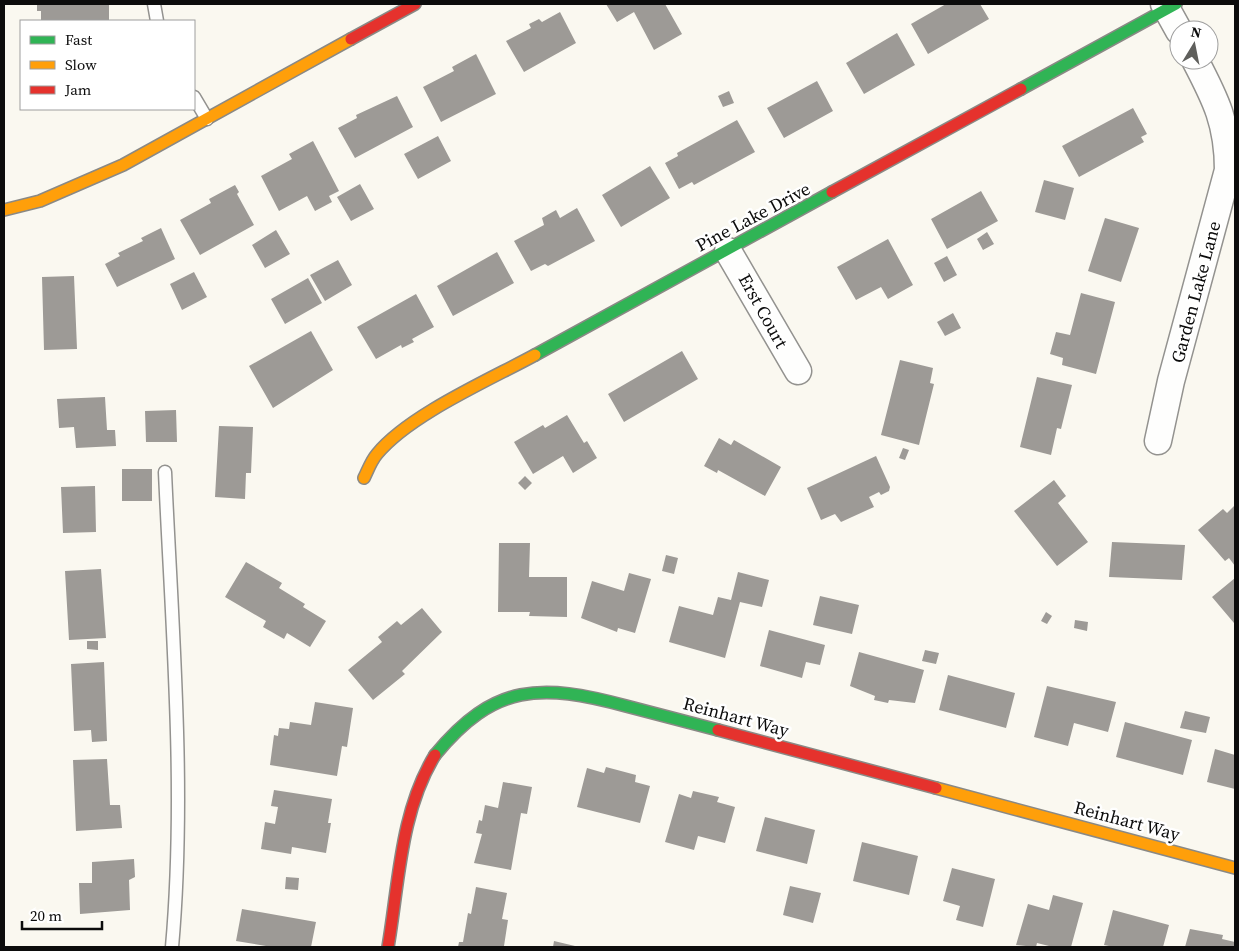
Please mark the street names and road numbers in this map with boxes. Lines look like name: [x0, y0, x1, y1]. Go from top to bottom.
street label: Pine Lake Drive: [691, 176, 815, 257]
street label: Garden Lake Lane: [1165, 218, 1226, 366]
street label: Erst Court: [733, 269, 794, 353]
street label: Reinhart Way: [680, 690, 793, 743]
street label: Reinhart Way: [1071, 794, 1184, 847]

